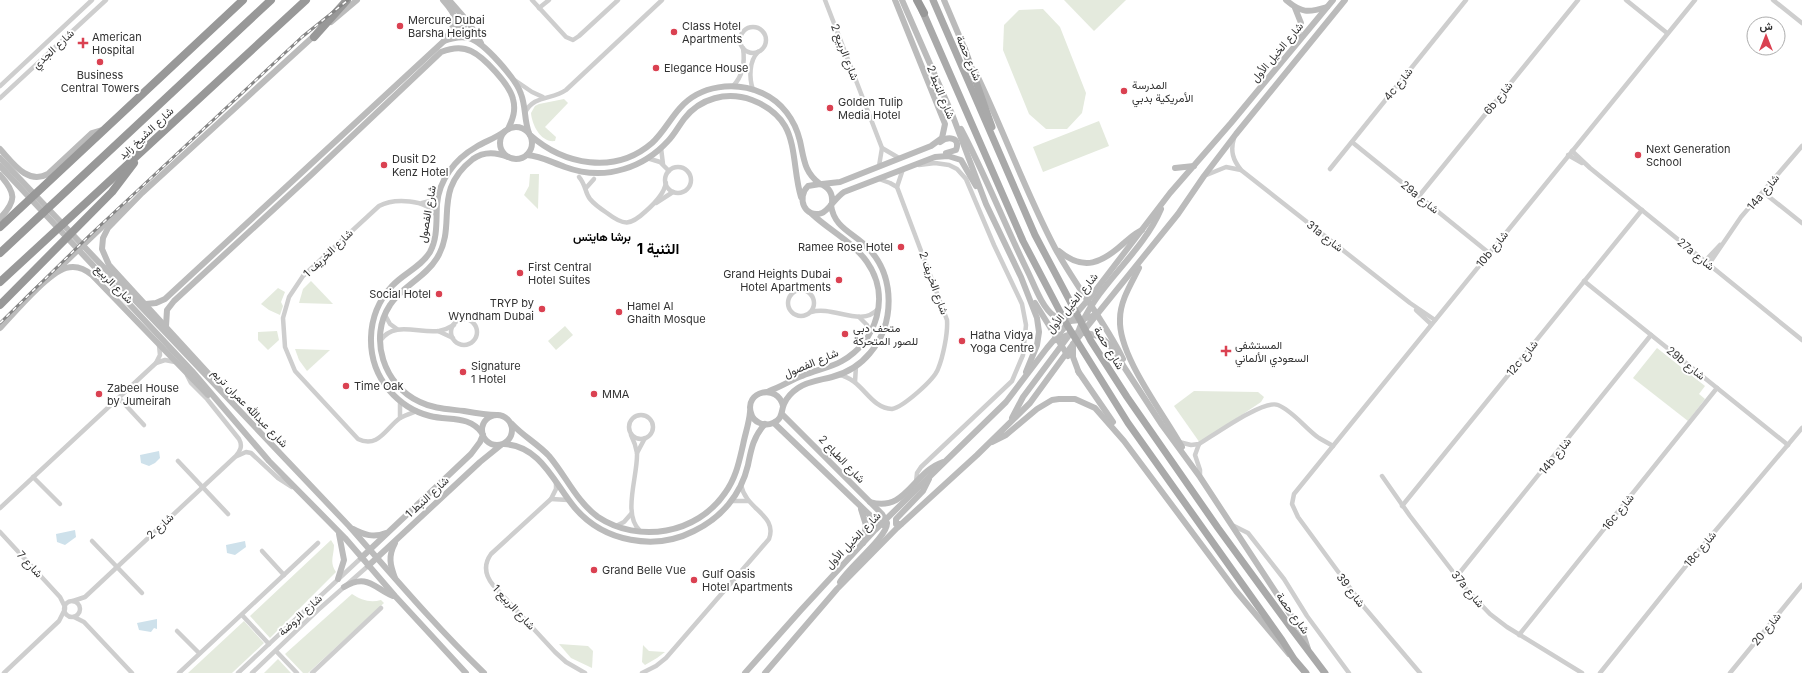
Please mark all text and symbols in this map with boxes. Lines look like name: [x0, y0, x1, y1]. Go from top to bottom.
place label: Mercure Dubai Barsha Heights: [408, 13, 487, 40]
north arrow: [1746, 16, 1786, 56]
place label: Class Hotel Apartments: [682, 19, 743, 46]
street label: شارع الخيل الأول: [1248, 19, 1307, 85]
text: ش: [1759, 19, 1773, 33]
marker: Mercure Dubai Barsha Heights: [395, 21, 405, 31]
street label: شارع الربيع 2: [827, 22, 862, 83]
street label: شارع الجدي: [29, 26, 79, 74]
marker: Class Hotel Apartments: [669, 27, 679, 37]
place label: American Hospital: [92, 30, 142, 57]
street label: شارع حصة: [952, 33, 985, 83]
marker: American Hospital: [77, 37, 89, 49]
marker: Business Central Towers: [95, 57, 105, 67]
place label: Elegance House: [664, 61, 748, 75]
marker: Elegance House: [651, 63, 661, 73]
street label: شارع النبط 2: [923, 63, 958, 122]
street label: 4c شارع: [1380, 64, 1417, 104]
place label: Business Central Towers: [61, 68, 139, 95]
place label: المدرسة الأمريكية بدبي: [1132, 78, 1193, 108]
street label: 6b شارع: [1480, 78, 1517, 118]
marker: المدرسة الأمريكية بدبي: [1119, 86, 1129, 96]
place label: Golden Tulip Media Hotel: [838, 95, 903, 122]
marker: Golden Tulip Media Hotel: [825, 103, 835, 113]
street label: شارع الشيخ زايد: [116, 104, 177, 163]
place label: Next Generation School: [1646, 142, 1731, 169]
marker: Next Generation School: [1633, 150, 1643, 160]
place label: Dusit D2 Kenz Hotel: [392, 152, 448, 179]
marker: Dusit D2 Kenz Hotel: [379, 160, 389, 170]
street label: 14a شارع: [1744, 171, 1783, 214]
street label: 29a شارع: [1398, 177, 1442, 218]
street label: شارع الفصول: [415, 184, 440, 244]
street label: 31a شارع: [1303, 217, 1346, 256]
street label: شارع الخريف 1: [300, 226, 357, 281]
street label: 10b شارع: [1473, 227, 1512, 271]
district label: برشا هايتس: [573, 229, 631, 245]
street label: 27a شارع: [1674, 235, 1718, 274]
district label: الثنية 1: [637, 239, 679, 258]
place label: Ramee Rose Hotel: [798, 240, 893, 254]
marker: Ramee Rose Hotel: [896, 242, 906, 252]
street label: شارع الخريف 2: [915, 250, 952, 317]
place label: First Central Hotel Suites: [528, 260, 591, 287]
street label: شارع الربيع: [91, 262, 137, 307]
place label: Grand Heights Dubai Hotel Apartments: [723, 267, 831, 294]
marker: First Central Hotel Suites: [515, 268, 525, 278]
street label: شارع الخيل الأول: [1043, 270, 1102, 337]
marker: Grand Heights Dubai Hotel Apartments: [834, 275, 844, 285]
place label: Social Hotel: [369, 287, 431, 301]
marker: Social Hotel: [434, 289, 444, 299]
place label: TRYP by Wyndham Dubai: [448, 296, 534, 323]
place label: Hamel Al Ghaith Mosque: [627, 299, 706, 326]
marker: TRYP by Wyndham Dubai: [537, 304, 547, 314]
marker: Hamel Al Ghaith Mosque: [614, 307, 624, 317]
place label: متحف دبي للصور المتحركة: [853, 321, 918, 348]
street label: شارع حصة: [1090, 324, 1127, 373]
place label: Hatha Vidya Yoga Centre: [970, 328, 1034, 355]
marker: متحف دبي للصور المتحركة: [840, 329, 850, 339]
marker: Hatha Vidya Yoga Centre: [957, 336, 967, 346]
street label: 12c شارع: [1503, 337, 1542, 380]
place label: المستشفى السعودي الألماني: [1235, 338, 1309, 368]
street label: 29b شارع: [1663, 343, 1708, 384]
street label: شارع الفصول: [782, 345, 841, 382]
marker: المستشفى السعودي الألماني: [1220, 345, 1232, 357]
place label: Signature 1 Hotel: [471, 359, 521, 386]
street label: شارع عبدالله عمران تريم: [208, 366, 291, 451]
marker: Signature 1 Hotel: [458, 367, 468, 377]
place label: Time Oak: [354, 379, 404, 393]
place label: Zabeel House by Jumeirah: [107, 381, 179, 408]
marker: Time Oak: [341, 381, 351, 391]
place label: MMA: [602, 387, 630, 401]
marker: Zabeel House by Jumeirah: [94, 389, 104, 399]
marker: MMA: [589, 389, 599, 399]
street label: شارع الطباع 2: [815, 432, 869, 487]
street label: 14b شارع: [1536, 434, 1575, 478]
street label: شارع النبط 1: [402, 473, 453, 521]
street label: 16c شارع: [1599, 491, 1638, 534]
street label: شارع الخيل الأول: [822, 508, 885, 572]
street label: شارع 2: [144, 510, 177, 543]
street label: 18c شارع: [1681, 528, 1720, 571]
street label: شارع 7: [13, 548, 46, 581]
place label: Grand Belle Vue: [602, 563, 686, 577]
marker: Grand Belle Vue: [589, 565, 599, 575]
place label: Gulf Oasis Hotel Apartments: [702, 567, 793, 594]
street label: 37a شارع: [1448, 568, 1488, 611]
street label: شارع 39: [1333, 570, 1368, 611]
marker: Gulf Oasis Hotel Apartments: [689, 575, 699, 585]
street label: شارع الربيع 1: [489, 581, 539, 634]
street label: شارع حصة: [1272, 590, 1313, 637]
street label: شارع الروضة: [275, 591, 326, 640]
street label: شارع 20: [1748, 609, 1785, 649]

